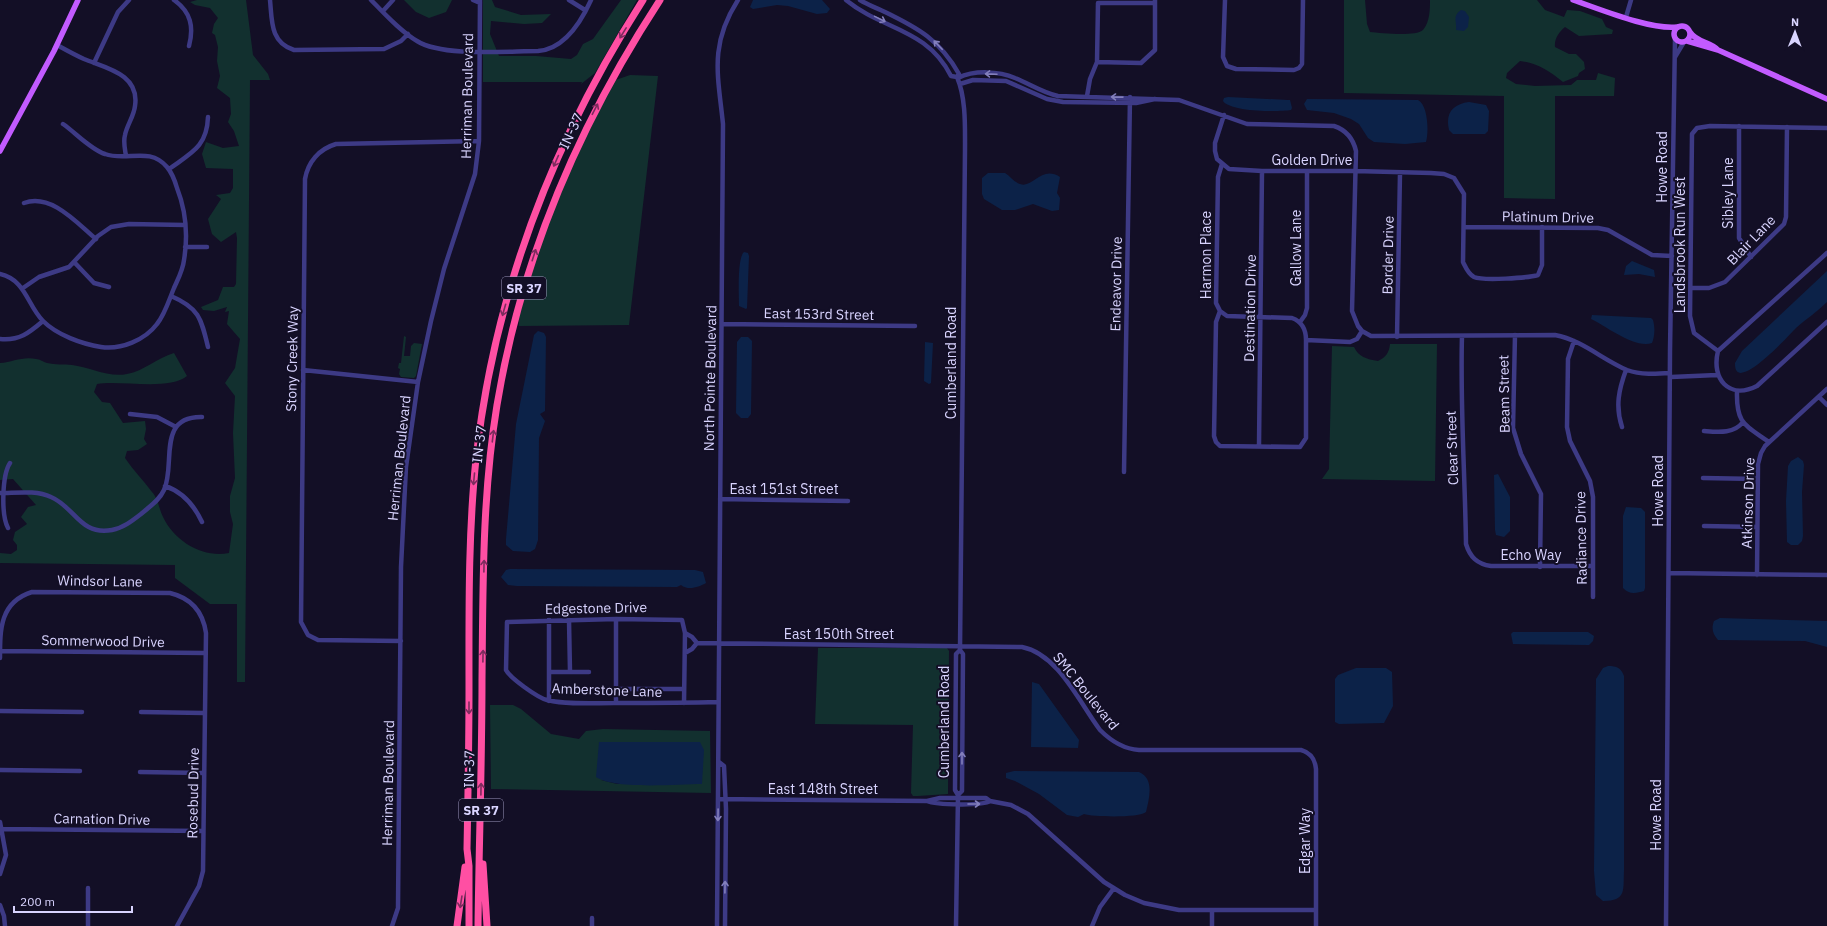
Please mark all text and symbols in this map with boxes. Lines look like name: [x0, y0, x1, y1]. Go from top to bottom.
north arrow: [1775, 12, 1815, 52]
text: N: [1791, 15, 1799, 29]
one-way arrow: [873, 16, 885, 23]
one-way arrow: [618, 27, 626, 39]
street label: Herriman Boulevard: [457, 33, 477, 159]
one-way arrow: [933, 40, 943, 50]
one-way arrow: [985, 70, 998, 77]
one-way arrow: [1111, 93, 1124, 101]
one-way arrow: [592, 104, 599, 116]
street label: IN-37: [555, 110, 587, 152]
street label: Howe Road: [1653, 131, 1671, 203]
street label: Golden Drive: [1272, 151, 1353, 169]
one-way arrow: [552, 154, 559, 166]
street label: Sibley Lane: [1719, 157, 1737, 229]
street label: Landsbrook Run West: [1671, 177, 1689, 313]
street label: Platinum Drive: [1502, 207, 1595, 227]
street label: Gallow Lane: [1287, 209, 1305, 286]
street label: Harmon Place: [1197, 211, 1215, 299]
street label: Blair Lane: [1723, 211, 1779, 269]
street label: Border Drive: [1378, 215, 1398, 295]
street label: Endeavor Drive: [1106, 236, 1126, 332]
one-way arrow: [531, 249, 538, 262]
street label: Destination Drive: [1240, 254, 1260, 362]
road number: SR 37: [502, 277, 546, 299]
one-way arrow: [500, 303, 507, 316]
street label: East 153rd Street: [764, 304, 875, 324]
street label: North Pointe Boulevard: [700, 305, 720, 451]
street label: Stony Creek Way: [282, 306, 302, 412]
street label: Cumberland Road: [942, 307, 960, 419]
street label: Beam Street: [1494, 355, 1514, 433]
street label: Herriman Boulevard: [383, 394, 415, 522]
street label: Clear Street: [1442, 410, 1462, 486]
street label: IN-37: [468, 424, 490, 464]
one-way arrow: [489, 430, 497, 443]
street label: Howe Road: [1649, 455, 1667, 527]
street label: Atkinson Drive: [1737, 457, 1759, 549]
one-way arrow: [471, 472, 478, 485]
street label: East 151st Street: [729, 480, 839, 498]
street label: Radiance Drive: [1571, 491, 1591, 585]
street label: Echo Way: [1501, 546, 1561, 564]
one-way arrow: [480, 560, 487, 573]
street label: Windsor Lane: [57, 571, 143, 591]
street label: Edgestone Drive: [545, 598, 647, 618]
street label: East 150th Street: [784, 625, 894, 643]
street label: Sommerwood Drive: [41, 631, 165, 651]
street label: SMC Boulevard: [1049, 648, 1123, 734]
one-way arrow: [479, 650, 487, 663]
street label: Cumberland Road: [935, 666, 953, 778]
street label: Amberstone Lane: [551, 679, 663, 701]
one-way arrow: [465, 701, 473, 714]
street label: Herriman Boulevard: [378, 720, 398, 846]
street label: Rosebud Drive: [183, 747, 203, 839]
street label: IN-37: [460, 750, 478, 788]
one-way arrow: [958, 752, 966, 765]
street label: Howe Road: [1647, 779, 1665, 851]
street label: East 148th Street: [768, 780, 878, 798]
one-way arrow: [478, 783, 485, 796]
road number: SR 37: [459, 799, 503, 821]
one-way arrow: [967, 800, 980, 808]
one-way arrow: [714, 808, 722, 821]
street label: Edgar Way: [1296, 808, 1314, 874]
street label: Carnation Drive: [53, 809, 151, 829]
one-way arrow: [721, 881, 729, 894]
scale bar: [14, 888, 132, 914]
text: 200 m: [20, 894, 55, 909]
one-way arrow: [457, 895, 465, 908]

